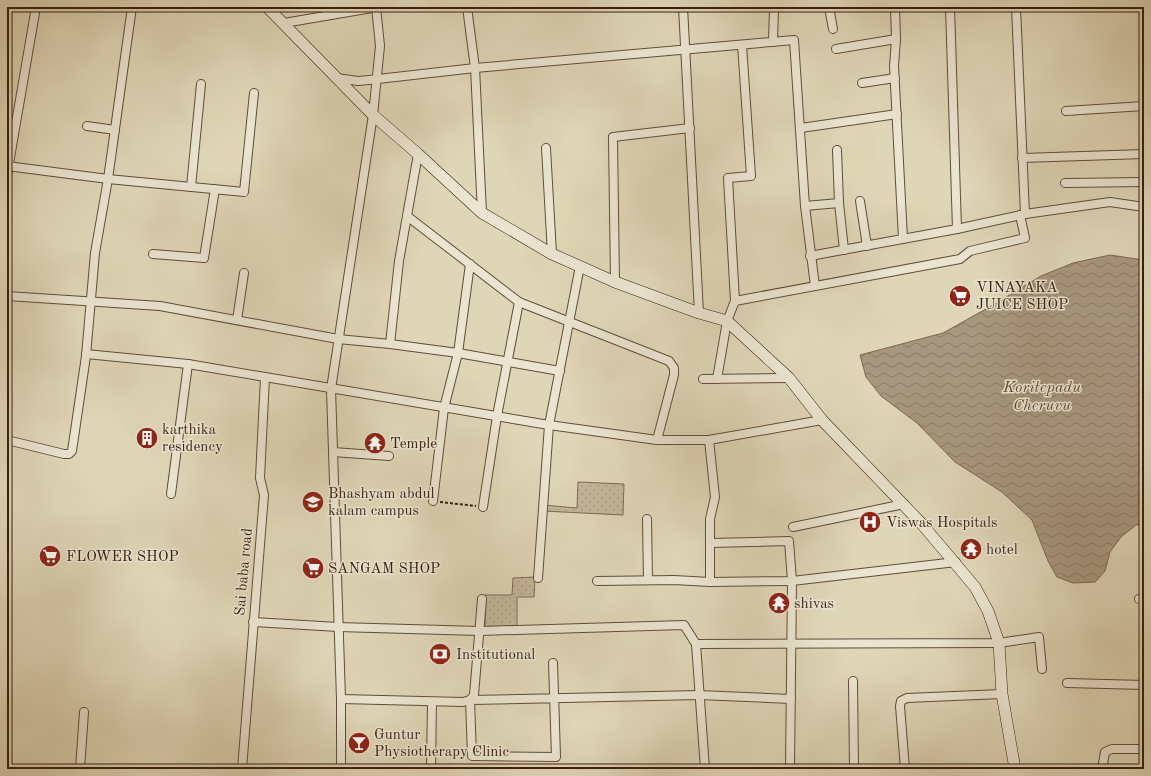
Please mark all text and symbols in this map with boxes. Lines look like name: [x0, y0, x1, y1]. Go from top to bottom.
place label: VINAYAKA JUICE SHOP: [976, 281, 1068, 313]
supermarket icon: VINAYAKA JUICE SHOP: [947, 283, 973, 309]
water label: Koritepadu Cheruvu: [1002, 380, 1081, 414]
place label: karthika residency: [162, 423, 223, 455]
building icon: karthika residency: [134, 425, 160, 451]
temple icon: Temple: [362, 430, 388, 456]
place label: Temple: [390, 437, 437, 452]
place label: Bhashyam abdul kalam campus: [328, 487, 435, 519]
school or university icon: Bhashyam abdul kalam campus: [300, 489, 326, 515]
hospital icon: Viswas Hospitals: [857, 509, 883, 535]
place label: Viswas Hospitals: [886, 516, 998, 531]
street label: Sai baba road: [233, 527, 256, 617]
temple icon: hotel: [958, 536, 984, 562]
supermarket icon: FLOWER SHOP: [37, 543, 63, 569]
place label: hotel: [986, 543, 1018, 558]
place label: FLOWER SHOP: [66, 550, 179, 565]
supermarket icon: SANGAM SHOP: [300, 555, 326, 581]
place label: SANGAM SHOP: [328, 562, 440, 577]
temple icon: shivas: [766, 590, 792, 616]
place label: shivas: [794, 597, 834, 612]
bank icon: Institutional: [427, 641, 453, 667]
place label: Institutional: [456, 648, 535, 663]
place label: Guntur Physiotherapy Clinic: [374, 728, 509, 760]
bar icon: Guntur Physiotherapy Clinic: [346, 730, 372, 756]

